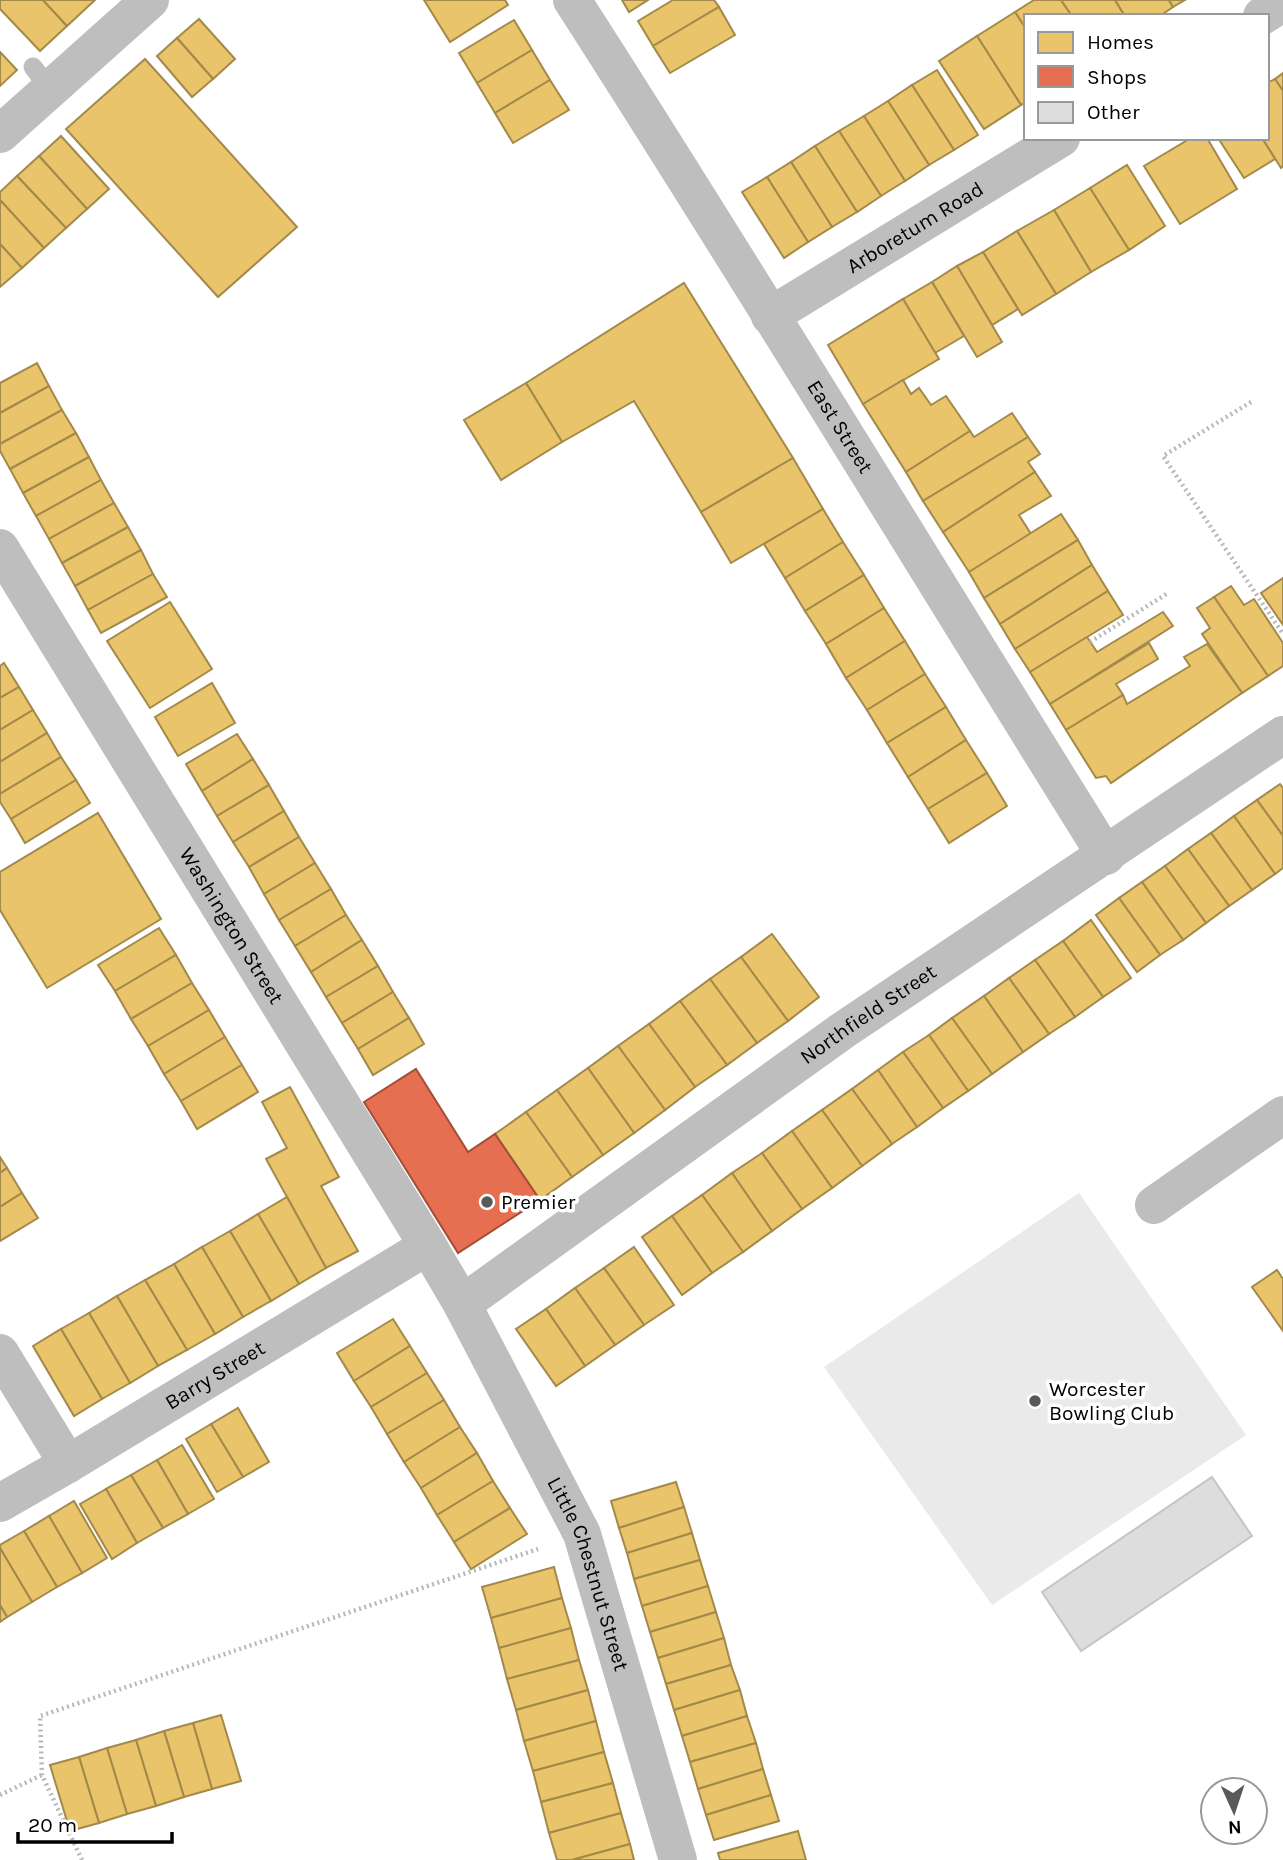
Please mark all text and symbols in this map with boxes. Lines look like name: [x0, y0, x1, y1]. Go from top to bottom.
legend: [1024, 14, 1269, 140]
text: Homes: [1087, 30, 1154, 54]
text: Shops: [1087, 65, 1147, 89]
text: Other: [1087, 100, 1140, 124]
street label: Arboretum Road: [842, 176, 988, 278]
street label: East Street: [802, 376, 878, 478]
street label: Washington Street: [175, 843, 289, 1008]
street label: Northfield Street: [796, 959, 941, 1069]
place label: Premier: [501, 1190, 576, 1214]
marker: Premier: [479, 1194, 495, 1210]
street label: Barry Street: [161, 1336, 269, 1414]
place label: Worcester Bowling Club: [1049, 1377, 1174, 1425]
marker: Worcester Bowling Club: [1027, 1393, 1043, 1409]
street label: Little Chestnut Street: [542, 1473, 634, 1674]
north arrow: [1199, 1776, 1269, 1846]
scale bar: [18, 1800, 172, 1844]
text: 20 m: [28, 1813, 77, 1837]
text: N: [1227, 1816, 1242, 1838]

